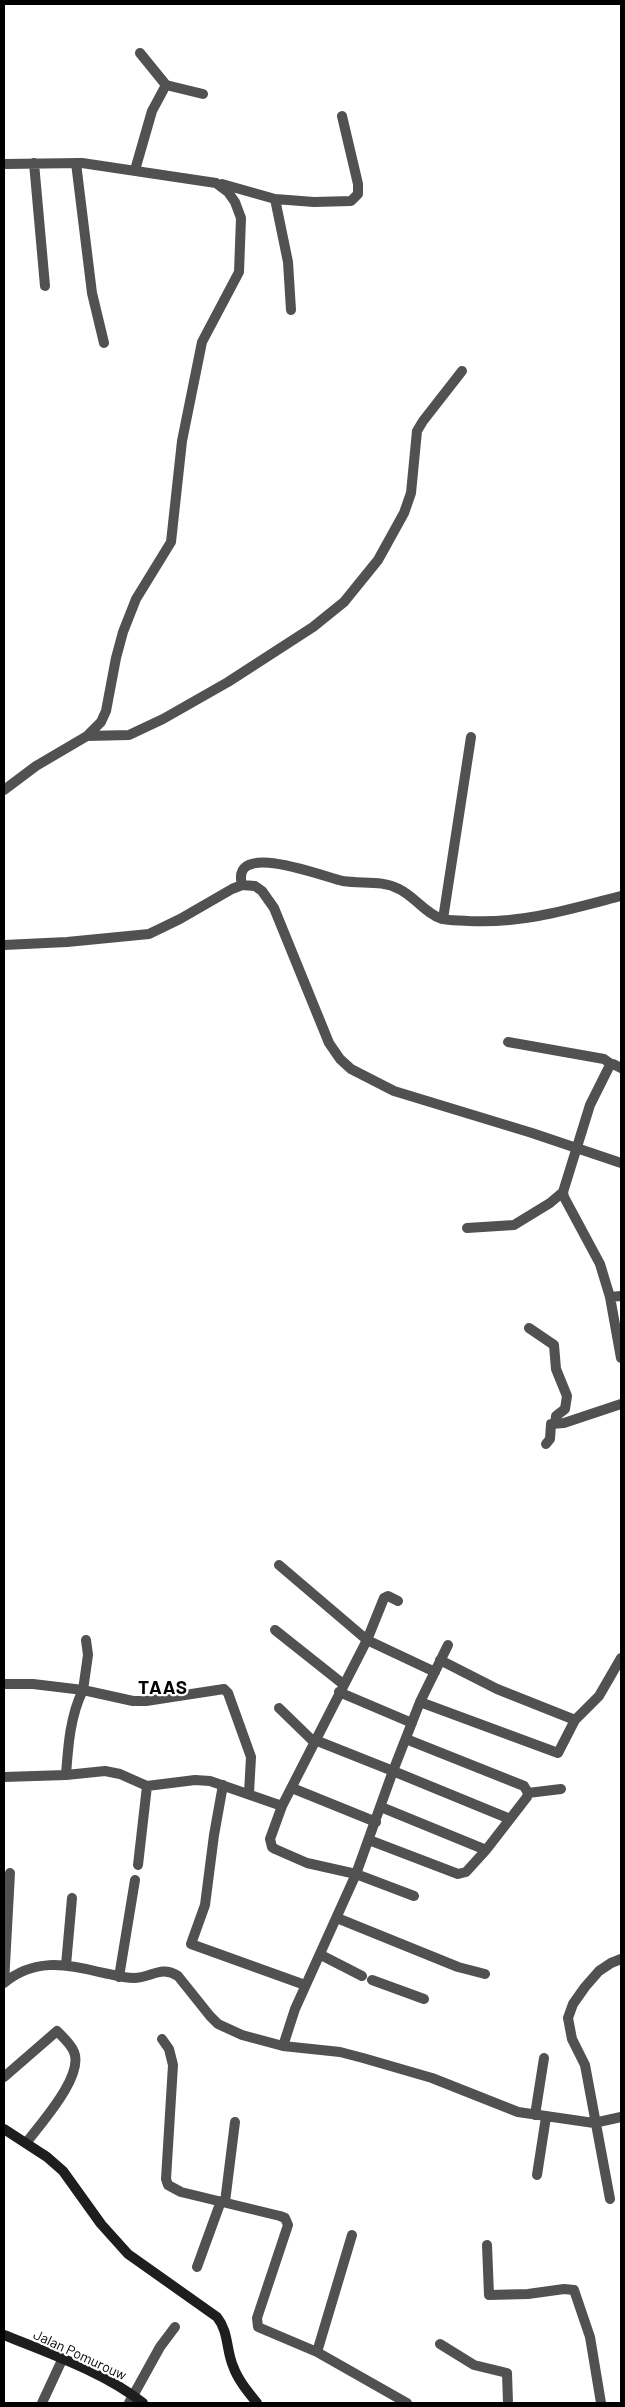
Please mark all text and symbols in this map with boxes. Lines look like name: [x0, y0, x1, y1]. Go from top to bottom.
district label: TAAS: [138, 1677, 188, 1699]
street label: Jalan Pomurouw: [31, 2326, 129, 2384]

